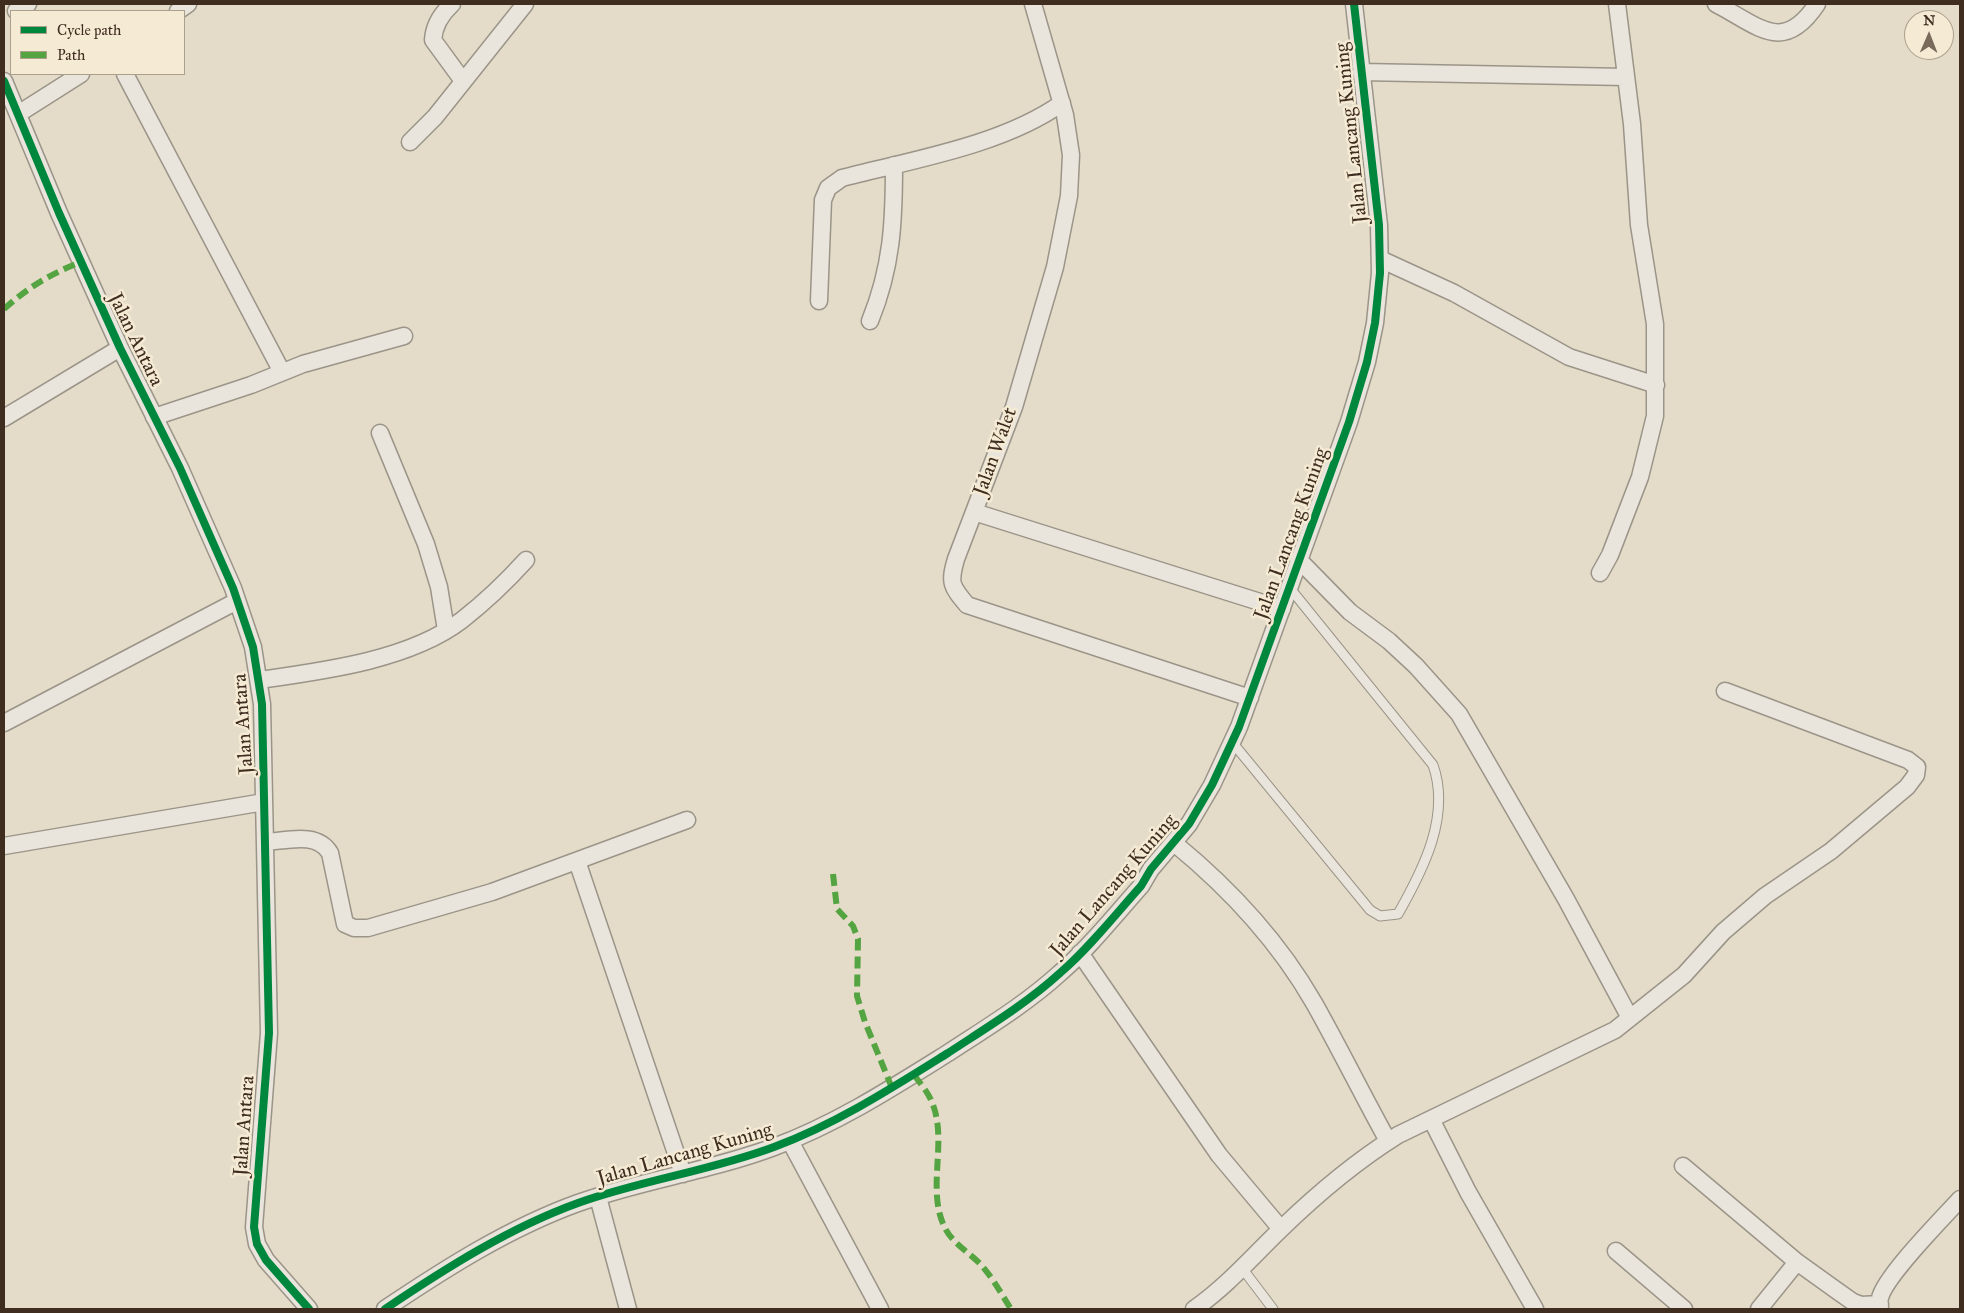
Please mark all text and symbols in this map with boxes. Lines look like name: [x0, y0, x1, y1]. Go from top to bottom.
legend: [10, 10, 185, 75]
north arrow: [1904, 10, 1954, 60]
text: N: [1923, 12, 1935, 29]
text: Cycle path: [57, 21, 121, 39]
street label: Jalan Lancang Kuning: [1331, 42, 1373, 224]
text: Path: [57, 46, 85, 64]
street label: Jalan Antara: [102, 289, 168, 391]
street label: Jalan Walet: [969, 405, 1023, 499]
street label: Jalan Lancang Kuning: [1250, 445, 1334, 623]
street label: Jalan Antara: [229, 673, 259, 775]
street label: Jalan Lancang Kuning: [1045, 810, 1183, 962]
street label: Jalan Antara: [230, 1075, 260, 1177]
street label: Jalan Lancang Kuning: [595, 1118, 775, 1192]

